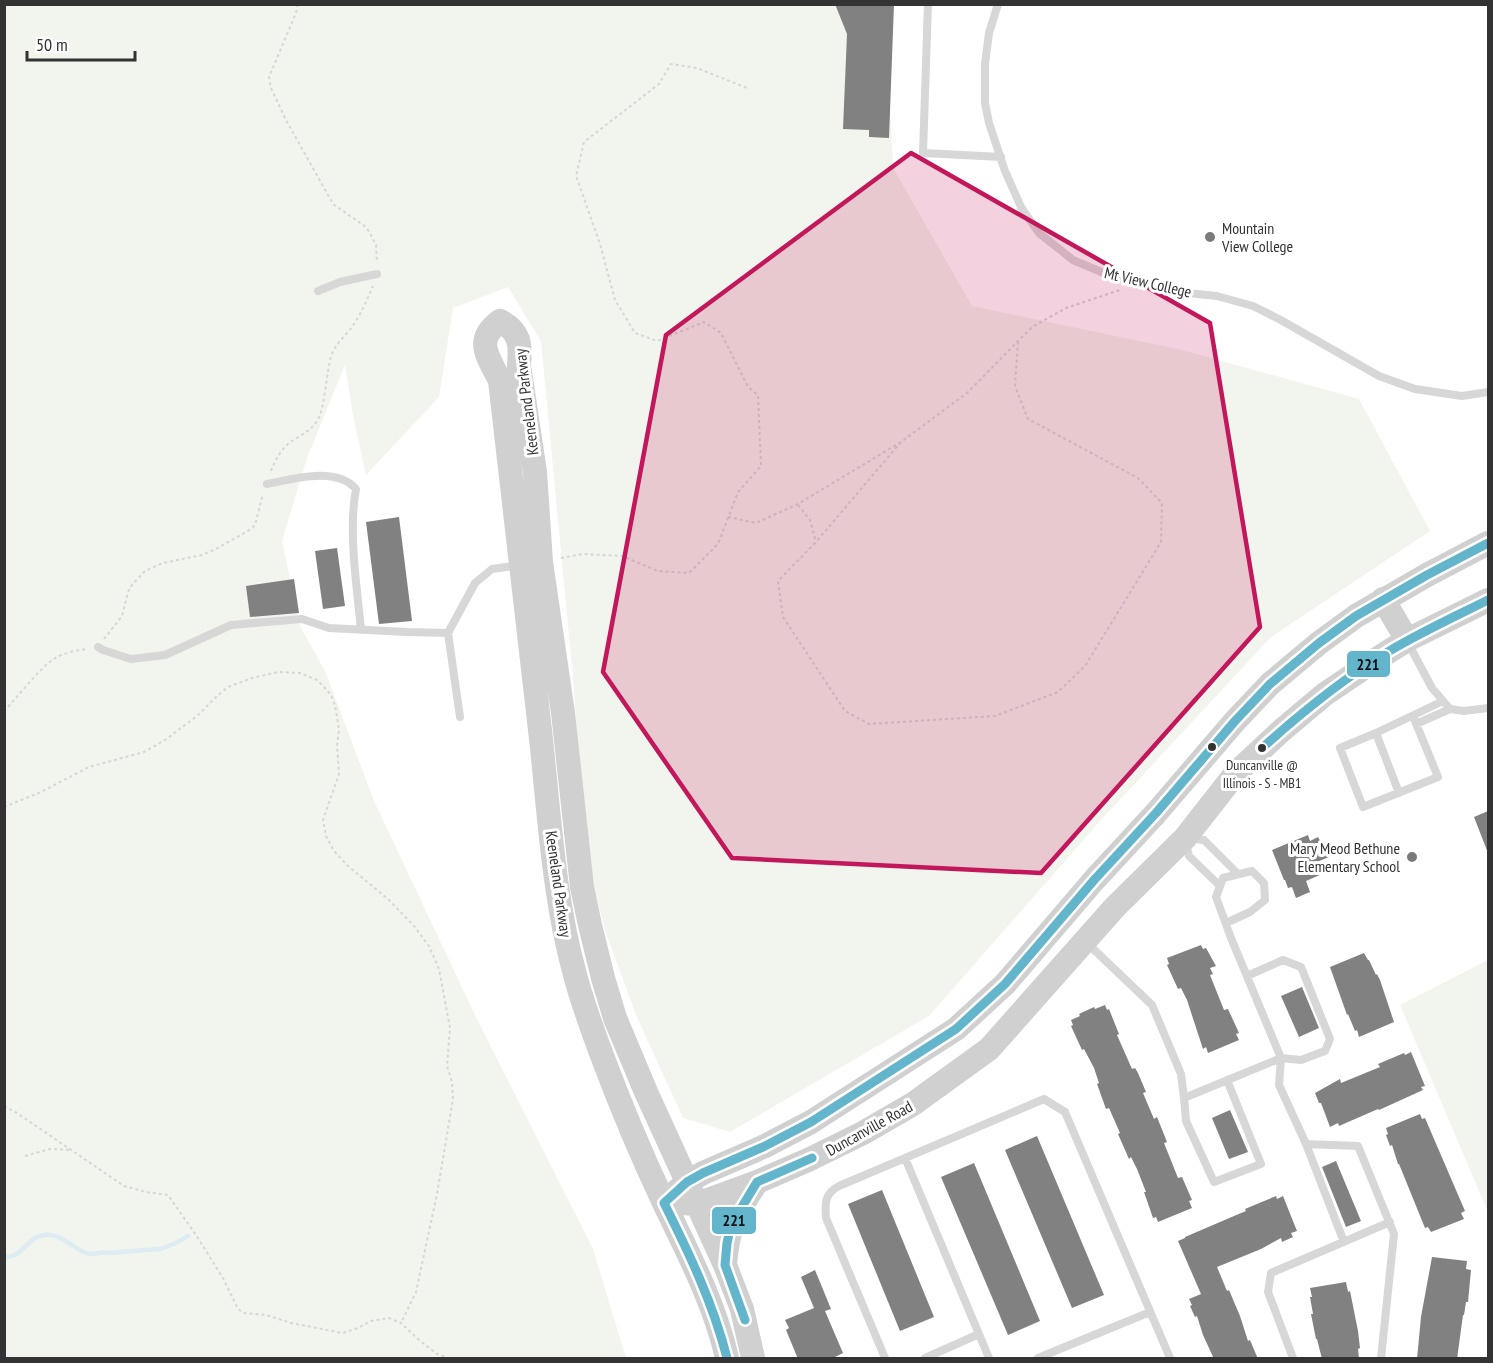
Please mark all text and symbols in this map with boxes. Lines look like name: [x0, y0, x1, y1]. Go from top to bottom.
scale bar: [27, 24, 135, 62]
text: 50 m: [36, 33, 68, 56]
place label: Mountain View College: [1221, 218, 1293, 256]
marker: Mountain View College: [1203, 230, 1217, 244]
street label: Mt View College: [1103, 262, 1193, 302]
street label: Keeneland Parkway: [510, 348, 542, 456]
line badge: 221: [1346, 650, 1391, 678]
text: 221: [1357, 654, 1379, 674]
unlabelled marker: [1206, 741, 1218, 753]
marker: Duncanville @ Illinois - S - MB1: [1256, 742, 1268, 754]
place label: Duncanville @ Illinois - S - MB1: [1223, 756, 1301, 792]
street label: Keeneland Parkway: [542, 830, 576, 938]
place label: Mary Meod Bethune Elementary School: [1290, 838, 1400, 876]
marker: Mary Meod Bethune Elementary School: [1405, 850, 1419, 864]
street label: Duncanville Road: [822, 1096, 916, 1160]
line badge: 221: [711, 1206, 757, 1235]
text: 221: [723, 1210, 745, 1230]

